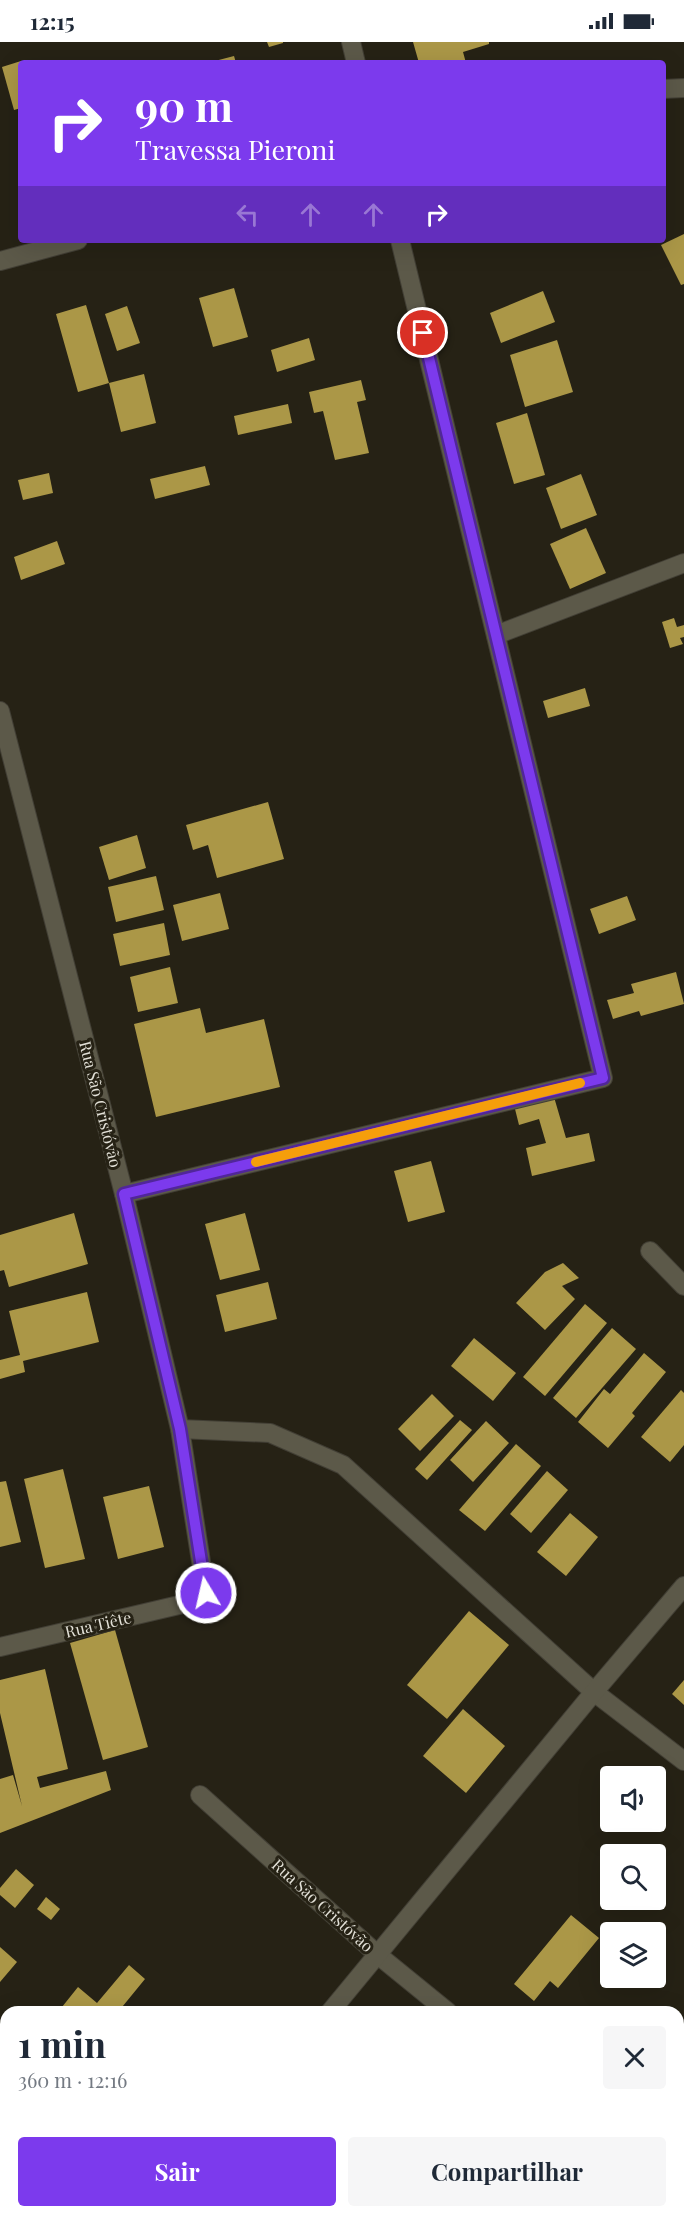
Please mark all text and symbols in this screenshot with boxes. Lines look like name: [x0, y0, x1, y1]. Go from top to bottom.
text: 12:15: [30, 6, 75, 36]
text: 90 m: [135, 77, 233, 133]
icon: right: [36, 84, 114, 162]
text: Travessa Pieroni: [135, 131, 335, 167]
icon: left: [231, 198, 264, 231]
icon: ahead: [294, 198, 327, 231]
icon: ahead: [357, 198, 390, 231]
icon: right: [420, 198, 453, 231]
pin: [397, 307, 448, 358]
icon: arrive: [406, 316, 439, 349]
street label: Rua São Cristóvão: [75, 1039, 127, 1170]
position arrow: [174, 1561, 238, 1625]
street label: Rua Tiête: [63, 1606, 133, 1642]
map controls: [600, 1766, 666, 1988]
button: sound: [600, 1766, 666, 1832]
button: search: [600, 1844, 666, 1910]
street label: Rua São Cristóvão: [268, 1854, 378, 1956]
button: layers: [600, 1922, 666, 1988]
text: 1 min: [18, 2019, 106, 2067]
button: close: [603, 2026, 666, 2089]
text: 360 m · 12:16: [18, 2066, 127, 2093]
button: Sair: [18, 2137, 336, 2206]
button: Compartilhar: [348, 2137, 666, 2206]

